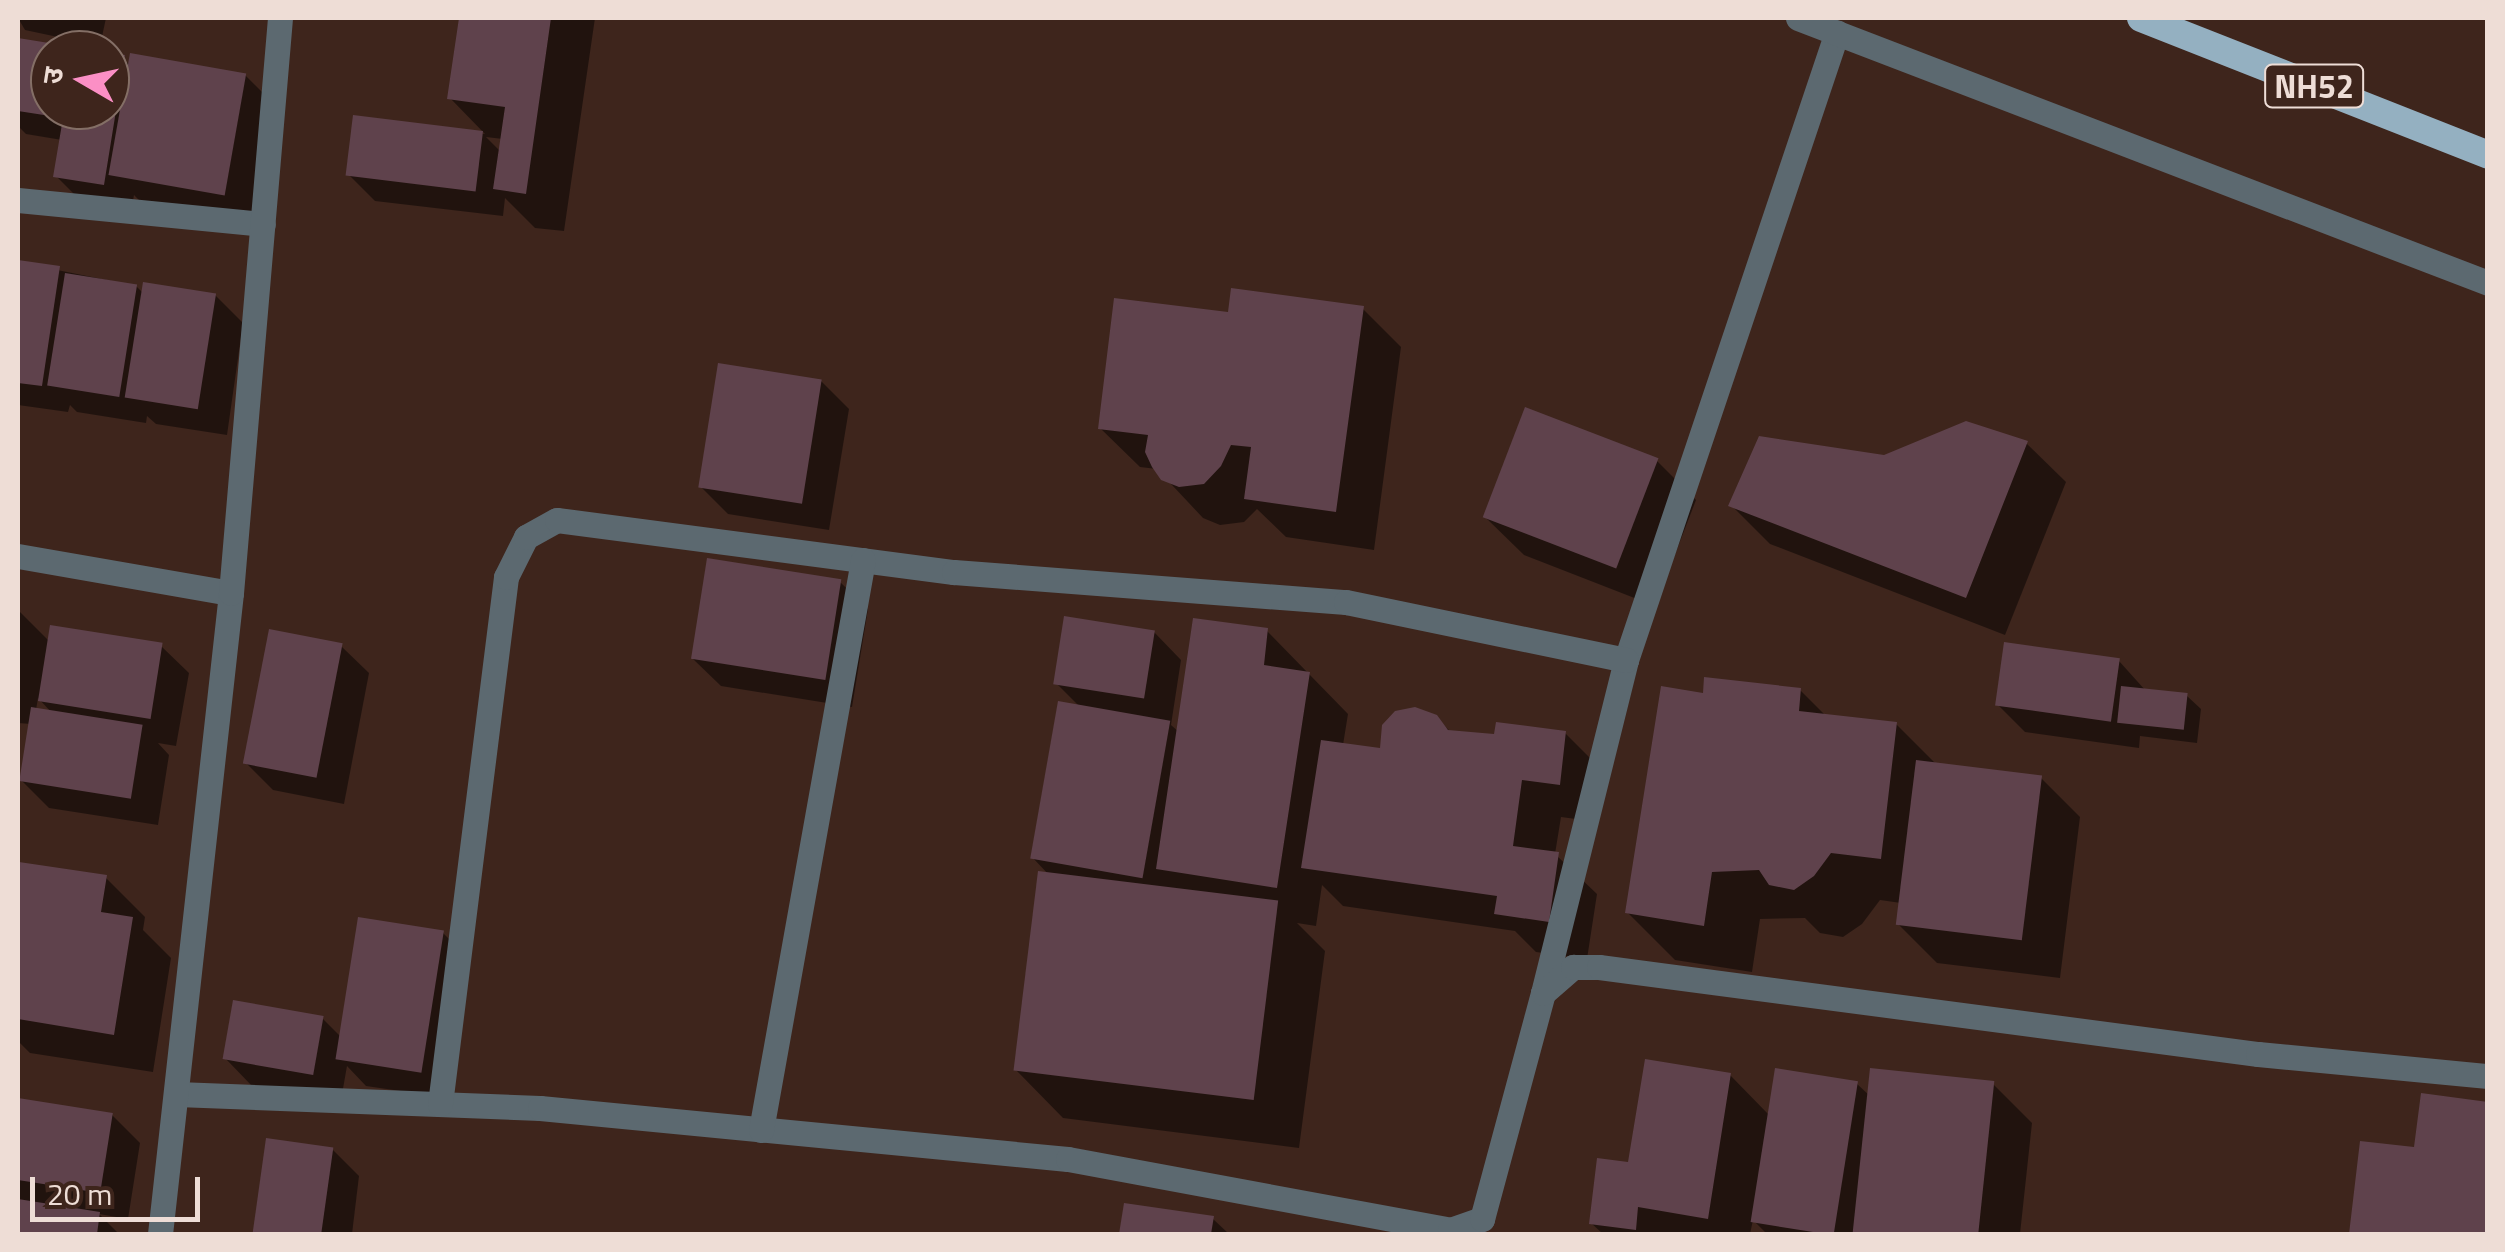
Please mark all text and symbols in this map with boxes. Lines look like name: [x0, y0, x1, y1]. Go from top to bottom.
north arrow: [30, 30, 130, 130]
road number: NH52: [2264, 59, 2364, 113]
text: उ: [29, 64, 74, 87]
scale bar: [35, 1157, 205, 1219]
text: 20 m: [47, 1171, 112, 1217]

